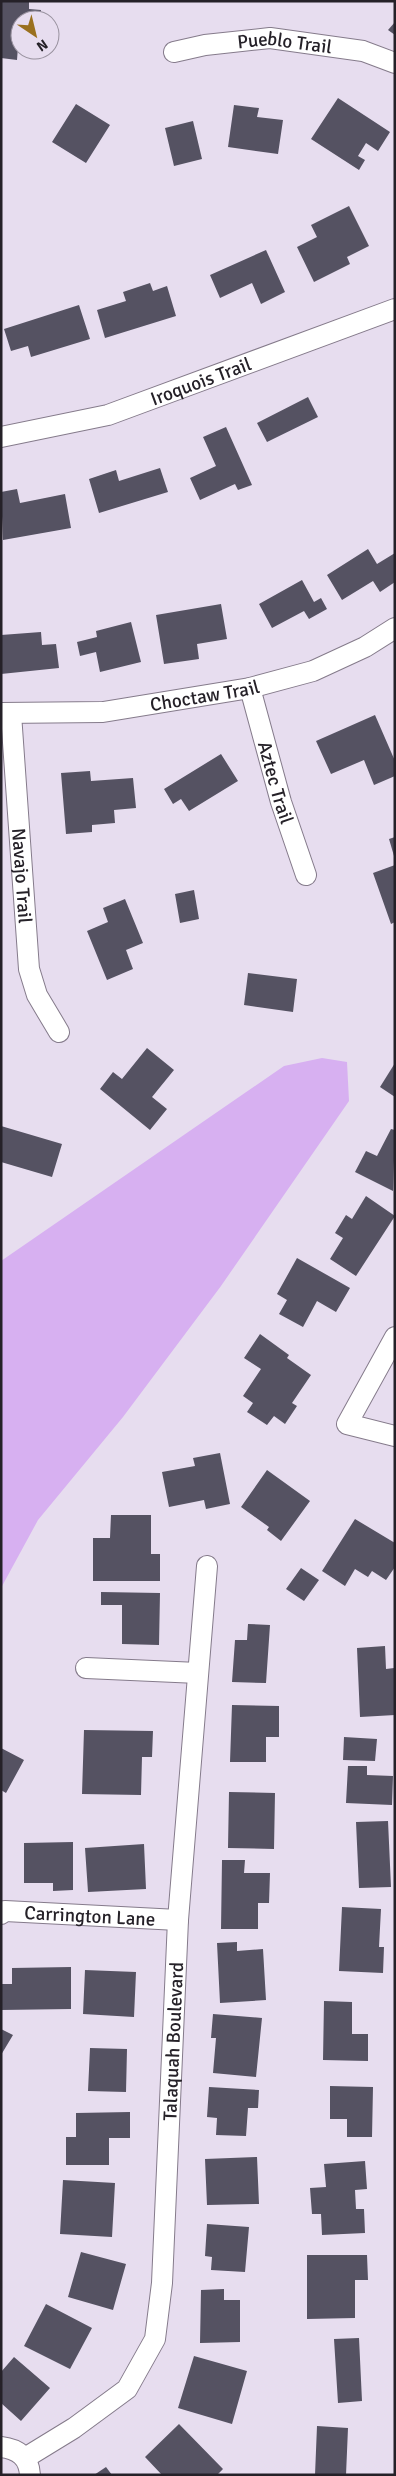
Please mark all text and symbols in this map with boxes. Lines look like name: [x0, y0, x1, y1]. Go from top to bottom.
north arrow: [10, 10, 60, 60]
street label: Pueblo Trail: [236, 27, 334, 60]
text: N: [33, 35, 51, 55]
street label: Iroquois Trail: [147, 352, 255, 411]
street label: Choctaw Trail: [148, 675, 262, 717]
street label: Aztec Trail: [252, 739, 299, 827]
street label: Navajo Trail: [6, 827, 37, 924]
street label: Carrington Lane: [24, 1901, 156, 1932]
street label: Talaquah Boulevard: [158, 1961, 189, 2121]

